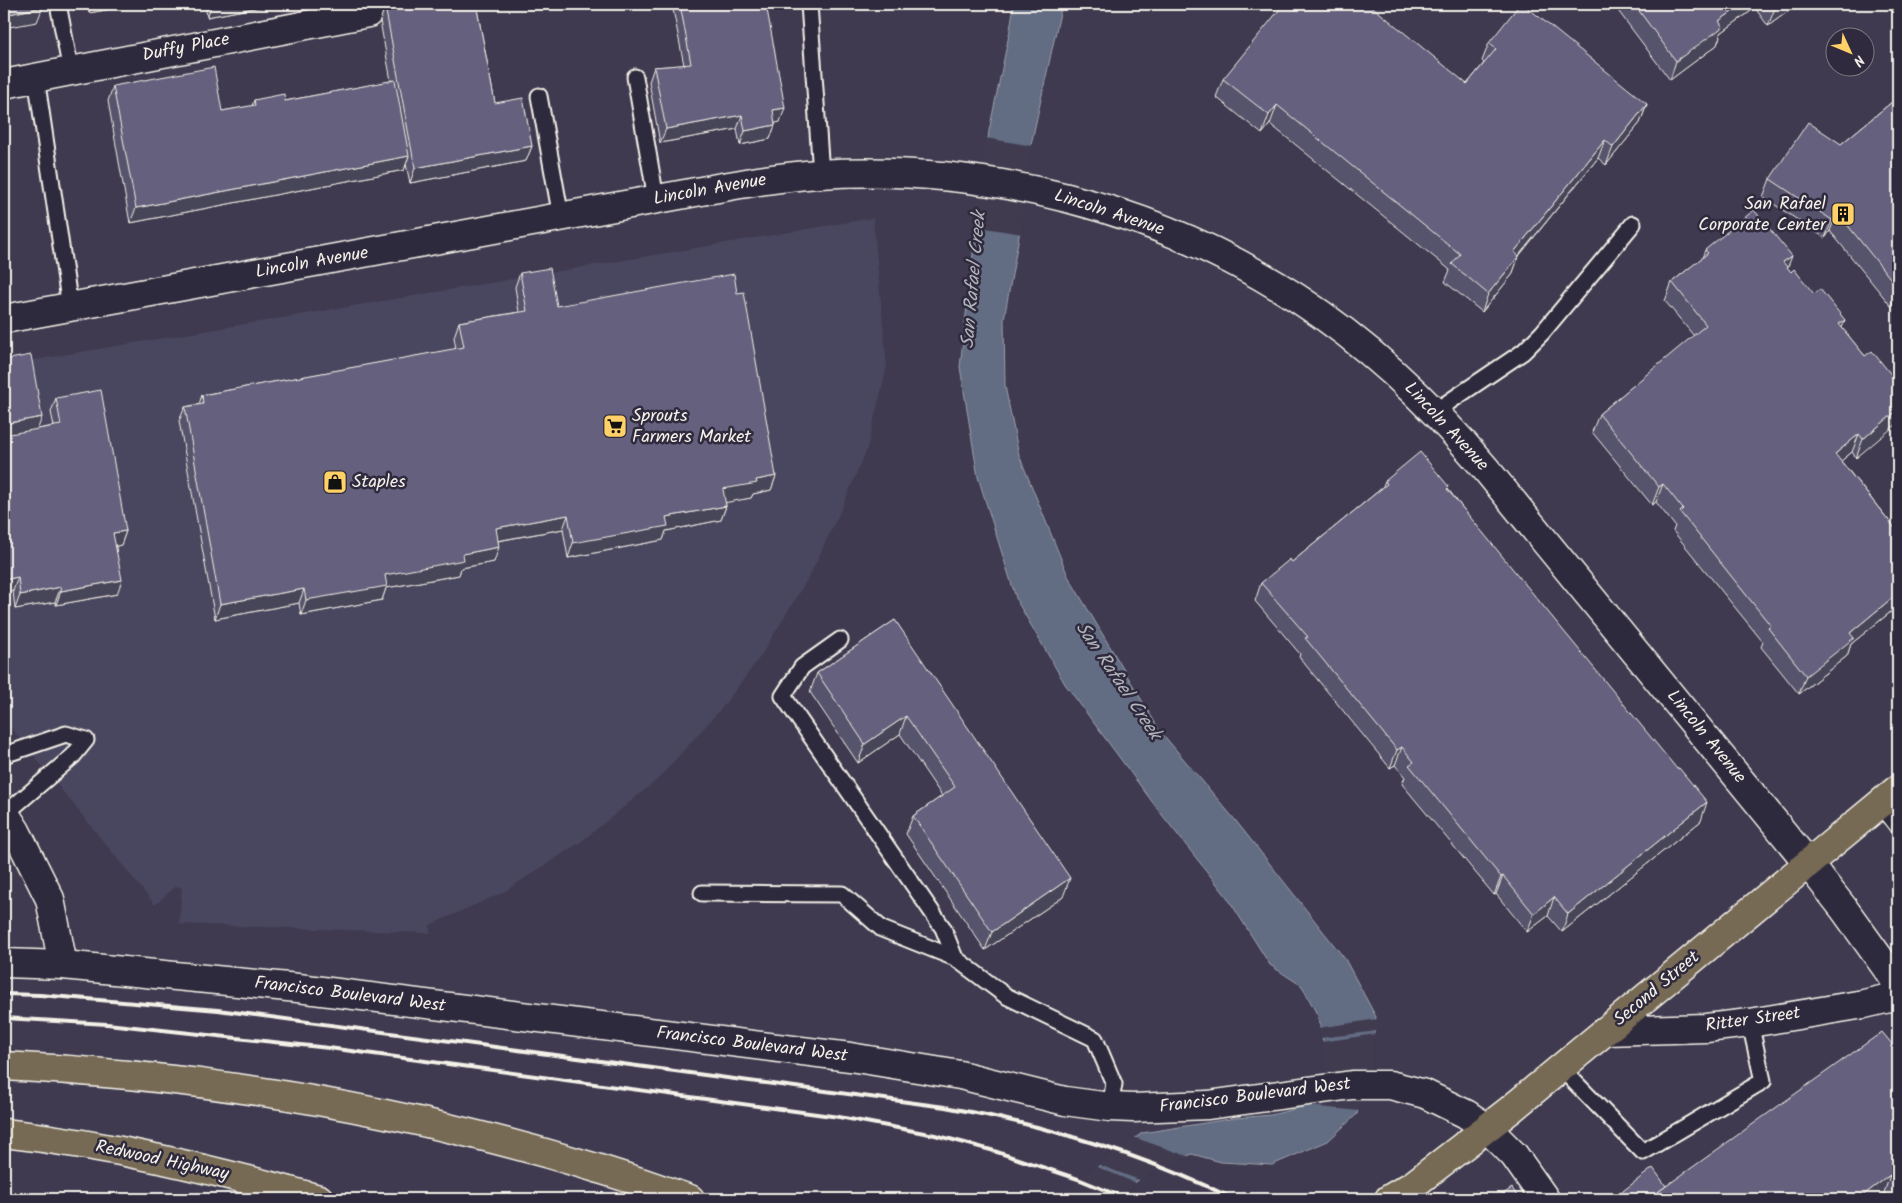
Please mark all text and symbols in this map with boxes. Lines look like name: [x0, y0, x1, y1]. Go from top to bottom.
street label: Duffy Place: [140, 25, 232, 71]
north arrow: [1824, 28, 1874, 78]
text: N: [1848, 50, 1870, 71]
street label: Lincoln Avenue: [651, 166, 769, 214]
street label: Lincoln Avenue: [1050, 182, 1168, 244]
place label: San Rafael Corporate Center: [1698, 190, 1827, 240]
building icon: San Rafael Corporate Center: [1830, 201, 1856, 227]
water label: San Rafael Creek: [953, 207, 995, 350]
street label: Lincoln Avenue: [253, 239, 371, 287]
street label: Lincoln Avenue: [1396, 375, 1496, 479]
place label: Sprouts Farmers Market: [632, 402, 752, 452]
supermarket icon: Sprouts Farmers Market: [602, 413, 628, 439]
place label: Staples: [352, 468, 406, 497]
shop icon: Staples: [322, 469, 348, 495]
water label: San Rafael Creek: [1067, 616, 1171, 749]
street label: Lincoln Avenue: [1659, 684, 1753, 790]
street label: Second Street: [1607, 943, 1707, 1034]
street label: Francisco Boulevard West: [253, 969, 448, 1021]
street label: Ritter Street: [1704, 999, 1803, 1041]
street label: Francisco Boulevard West: [655, 1019, 850, 1071]
street label: Francisco Boulevard West: [1158, 1070, 1353, 1122]
street label: Redwood Highway: [93, 1133, 232, 1189]

